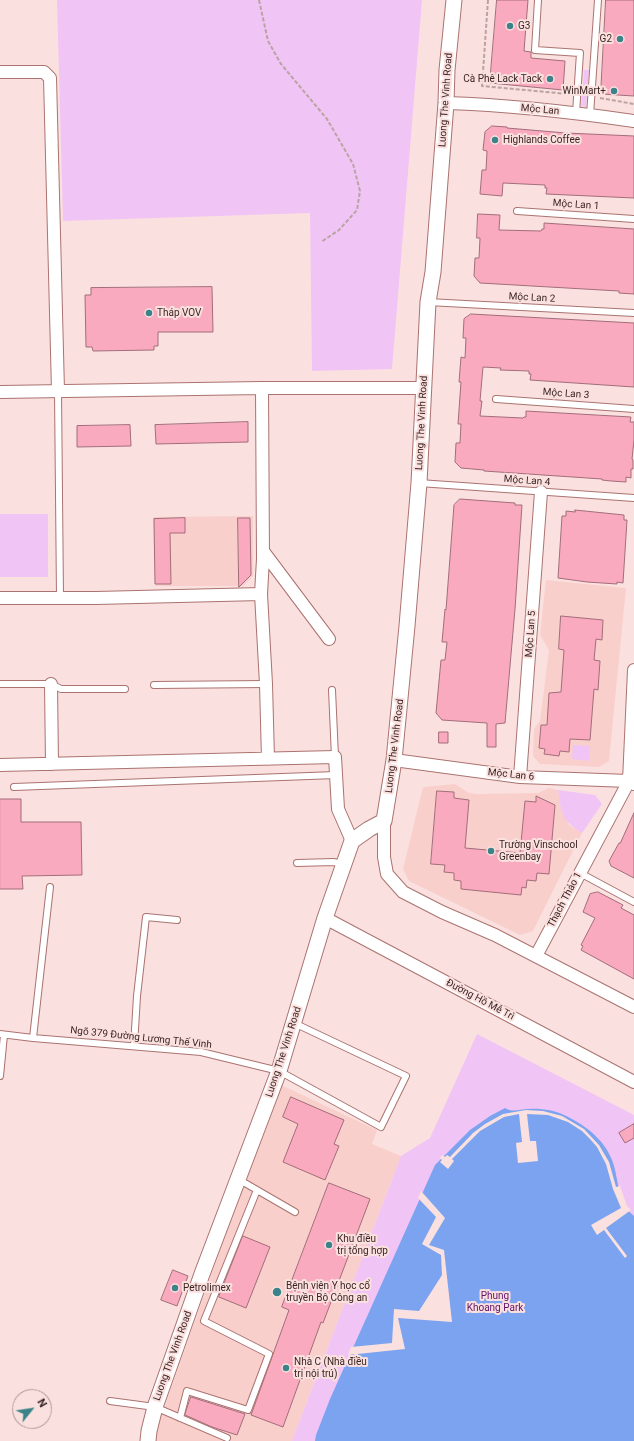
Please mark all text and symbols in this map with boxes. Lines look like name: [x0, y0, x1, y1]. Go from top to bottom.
place label: G3: [518, 20, 530, 32]
marker: G3: [505, 21, 515, 31]
place label: G2: [600, 33, 612, 45]
marker: G2: [615, 34, 625, 44]
street label: Luong The Vinh Road: [437, 52, 455, 148]
place label: Cà Phê Lack Tack: [463, 73, 542, 85]
marker: Cà Phê Lack Tack: [545, 74, 555, 84]
place label: WinMart+: [562, 85, 606, 97]
marker: WinMart+: [609, 86, 619, 96]
street label: Mộc Lan: [520, 102, 560, 118]
place label: Highlands Coffee: [503, 134, 580, 146]
marker: Highlands Coffee: [490, 135, 500, 145]
street label: Mộc Lan 1: [552, 197, 600, 213]
street label: Mộc Lan 2: [508, 291, 556, 305]
place label: Tháp VOV: [157, 307, 201, 319]
marker: Tháp VOV: [144, 308, 154, 318]
street label: Luong The Vinh Road: [414, 375, 430, 471]
street label: Mộc Lan 3: [542, 386, 590, 402]
street label: Mộc Lan 4: [503, 473, 551, 489]
street label: Mộc Lan 5: [523, 610, 539, 658]
street label: Luong The Vinh Road: [383, 698, 407, 794]
street label: Mộc Lan 6: [487, 767, 535, 783]
place label: Trường Vinschool Greenbay: [499, 839, 578, 862]
marker: Trường Vinschool Greenbay: [486, 846, 496, 856]
street label: Thạch Thảo 1: [545, 870, 585, 930]
street label: Đường Hồ Mễ Trì: [444, 977, 516, 1023]
street label: Luong The Vinh Road: [264, 1005, 304, 1099]
street label: Ngõ 379 Đường Lương Thế Vinh: [70, 1025, 212, 1051]
place label: Khu điều trị tổng hợp: [337, 1233, 388, 1256]
marker: Khu điều trị tổng hợp: [324, 1240, 334, 1250]
place label: Bệnh viện Y học cổ truyền Bộ Công an: [286, 1280, 370, 1304]
place label: Petrolimex: [183, 1282, 231, 1294]
marker: Petrolimex: [170, 1283, 180, 1293]
marker: Bệnh viện Y học cổ truyền Bộ Công an: [271, 1286, 283, 1298]
park label: Phung Khoang Park: [467, 1290, 523, 1314]
street label: Luong The Vinh Road: [151, 1310, 195, 1402]
place label: Nhà C (Nhà điều trị nội trú): [294, 1356, 367, 1380]
marker: Nhà C (Nhà điều trị nội trú): [281, 1363, 291, 1373]
north arrow: [12, 1389, 52, 1429]
text: N: [34, 1397, 50, 1410]

